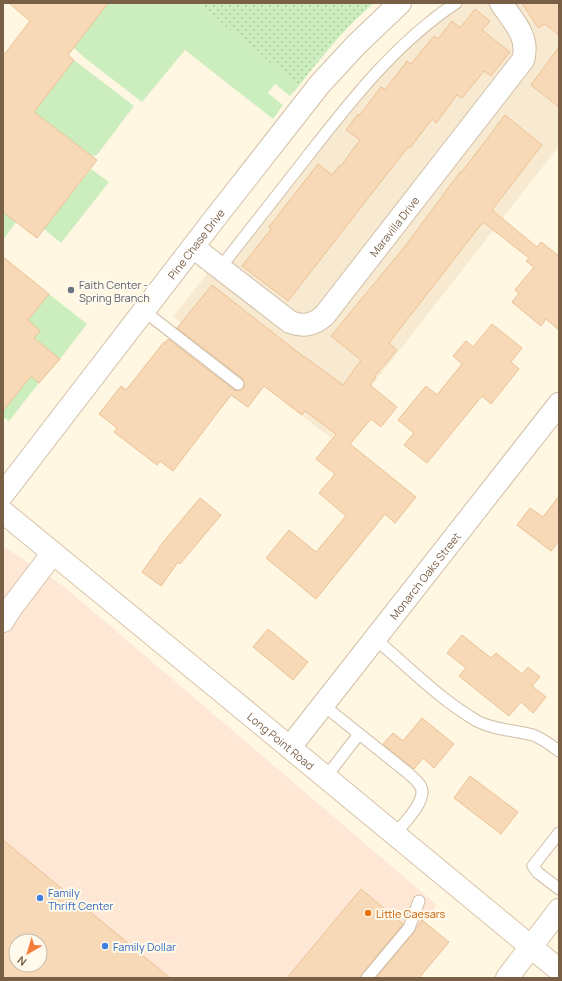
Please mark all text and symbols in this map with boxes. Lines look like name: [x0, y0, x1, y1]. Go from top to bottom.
street label: Maravilla Drive: [366, 192, 422, 259]
street label: Pine Chase Drive: [164, 205, 228, 282]
place label: Faith Center - Spring Branch: [79, 277, 150, 305]
marker: Faith Center - Spring Branch: [66, 285, 76, 295]
street label: Monarch Oaks Street: [386, 529, 463, 622]
street label: Long Point Road: [245, 708, 318, 772]
place label: Family Thrift Center: [48, 885, 113, 913]
marker: Family Thrift Center: [35, 893, 45, 903]
place label: Little Caesars: [376, 906, 446, 921]
marker: Little Caesars: [363, 908, 373, 918]
north arrow: [8, 933, 48, 973]
place label: Family Dollar: [113, 939, 176, 954]
marker: Family Dollar: [100, 941, 110, 951]
text: N: [14, 953, 29, 970]

